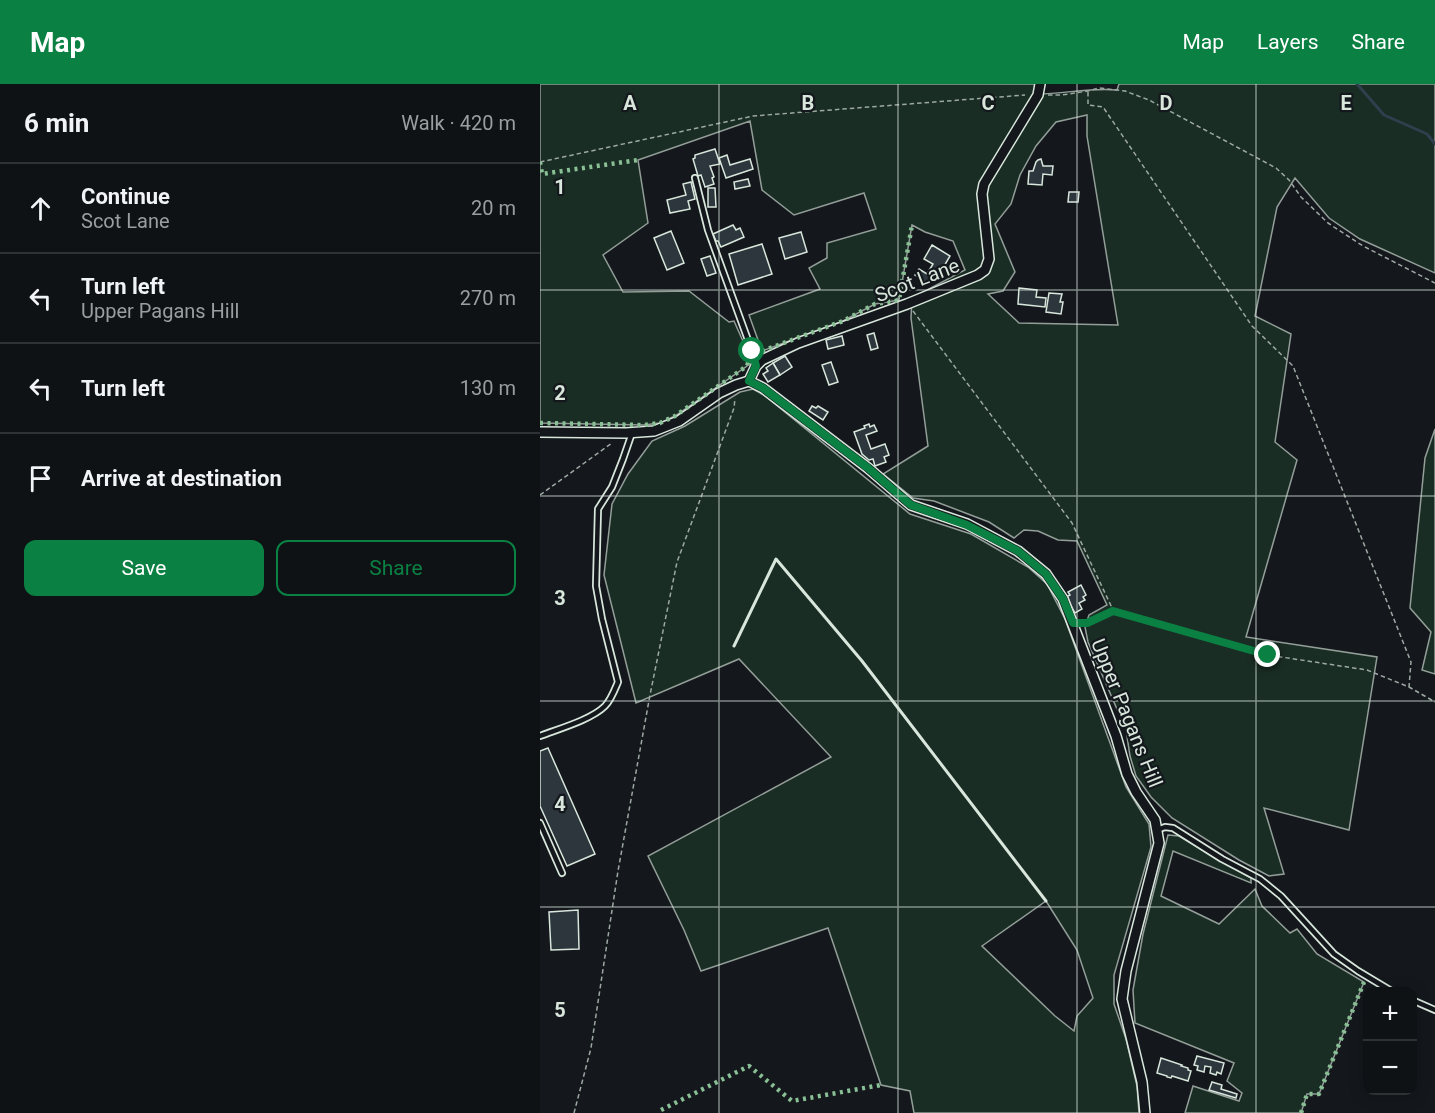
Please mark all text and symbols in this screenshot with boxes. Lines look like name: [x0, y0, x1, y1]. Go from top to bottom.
text: Map: [30, 26, 85, 59]
text: Map: [1182, 30, 1224, 54]
text: Layers: [1257, 30, 1318, 54]
text: Share: [1351, 30, 1405, 54]
text: A: [623, 91, 637, 115]
text: B: [802, 91, 814, 115]
text: C: [981, 91, 995, 115]
text: D: [1160, 91, 1173, 115]
text: E: [1340, 91, 1352, 115]
text: 6 min: [24, 108, 89, 138]
text: Walk · 420 m: [401, 111, 516, 135]
text: 1: [554, 175, 566, 199]
text: Continue: [81, 184, 170, 209]
icon: ahead: [24, 192, 57, 225]
text: 20 m: [471, 196, 516, 220]
text: Scot Lane: [81, 209, 170, 233]
street label: Scot Lane: [871, 253, 963, 307]
text: Turn left: [81, 274, 165, 299]
icon: left: [24, 282, 57, 315]
text: 270 m: [460, 286, 516, 310]
text: Upper Pagans Hill: [81, 299, 239, 323]
route start: [738, 337, 764, 363]
icon: left: [24, 372, 57, 405]
text: Turn left: [81, 376, 165, 401]
text: 130 m: [460, 376, 516, 400]
text: 2: [554, 381, 566, 405]
icon: arrive: [24, 462, 57, 495]
text: Arrive at destination: [81, 466, 282, 491]
button: Save: [24, 540, 264, 596]
button: Share: [276, 540, 516, 596]
text: 3: [554, 586, 566, 610]
street label: Upper Pagans Hill: [1086, 635, 1168, 791]
route end: [1254, 641, 1280, 667]
text: 4: [554, 792, 566, 816]
map controls: [1363, 987, 1417, 1095]
button: +: [1363, 987, 1417, 1041]
text: 5: [554, 998, 566, 1022]
button: −: [1363, 1041, 1417, 1095]

